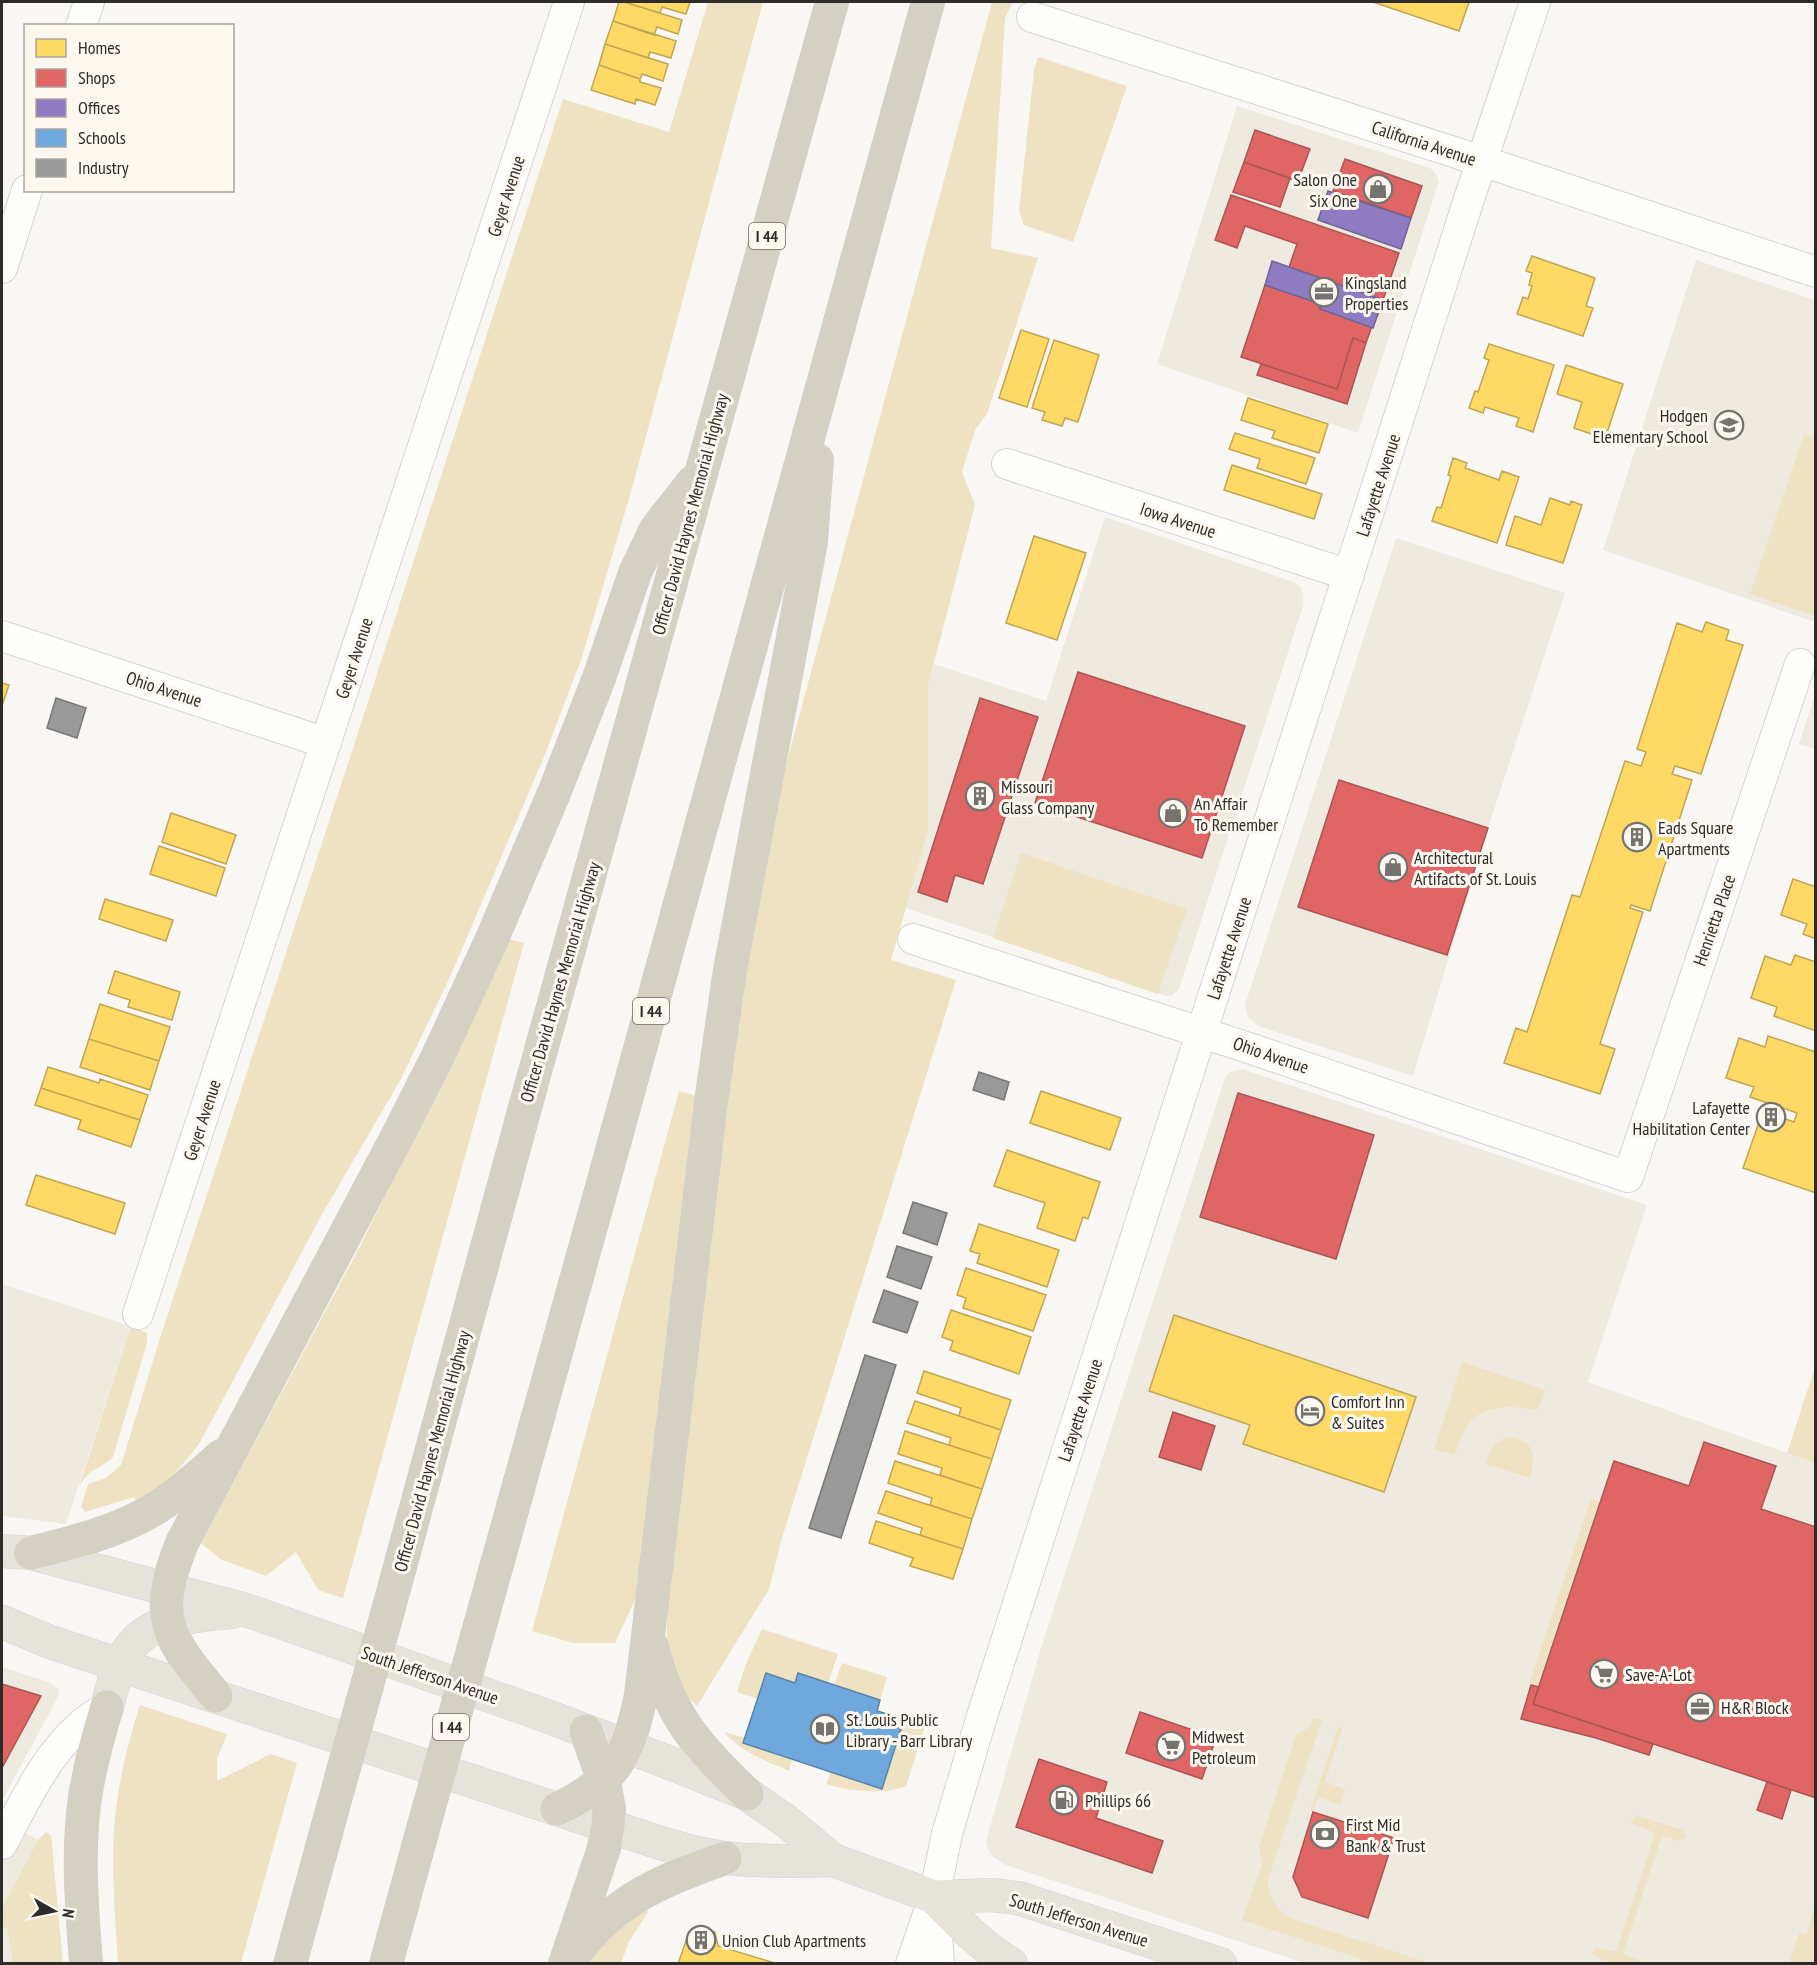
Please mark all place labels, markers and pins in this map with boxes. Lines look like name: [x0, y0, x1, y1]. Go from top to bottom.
place label: Salon One Six One: [1293, 168, 1357, 212]
shop icon: Salon One Six One: [1362, 173, 1394, 205]
place label: Kingsland Properties: [1345, 271, 1408, 315]
office icon: Kingsland Properties: [1308, 276, 1340, 308]
place label: Hodgen Elementary School: [1593, 404, 1709, 448]
school or university icon: Hodgen Elementary School: [1713, 409, 1745, 441]
place label: Missouri Glass Company: [1001, 775, 1094, 819]
building icon: Missouri Glass Company: [964, 780, 996, 812]
place label: An Affair To Remember: [1194, 792, 1278, 836]
shop icon: An Affair To Remember: [1157, 797, 1189, 829]
place label: Eads Square Apartments: [1658, 816, 1733, 860]
building icon: Eads Square Apartments: [1621, 821, 1653, 853]
place label: Architectural Artifacts of St. Louis: [1414, 846, 1537, 890]
shop icon: Architectural Artifacts of St. Louis: [1377, 851, 1409, 883]
place label: Lafayette Habilitation Center: [1633, 1096, 1750, 1140]
building icon: Lafayette Habilitation Center: [1755, 1101, 1787, 1133]
place label: Comfort Inn & Suites: [1331, 1390, 1405, 1434]
hotel icon: Comfort Inn & Suites: [1294, 1395, 1326, 1427]
supermarket icon: Save-A-Lot: [1588, 1658, 1620, 1690]
place label: Save-A-Lot: [1625, 1663, 1692, 1686]
office icon: H&R Block: [1684, 1691, 1716, 1723]
place label: H&R Block: [1721, 1696, 1789, 1719]
place label: St. Louis Public Library - Barr Library: [846, 1708, 973, 1752]
library icon: St. Louis Public Library - Barr Library: [809, 1713, 841, 1745]
place label: Midwest Petroleum: [1192, 1725, 1256, 1769]
supermarket icon: Midwest Petroleum: [1155, 1730, 1187, 1762]
fuel station icon: Phillips 66: [1048, 1784, 1080, 1816]
place label: Phillips 66: [1085, 1789, 1151, 1812]
place label: First Mid Bank & Trust: [1346, 1813, 1425, 1857]
bank icon: First Mid Bank & Trust: [1309, 1818, 1341, 1850]
building icon: Union Club Apartments: [685, 1924, 717, 1956]
place label: Union Club Apartments: [722, 1929, 866, 1952]

